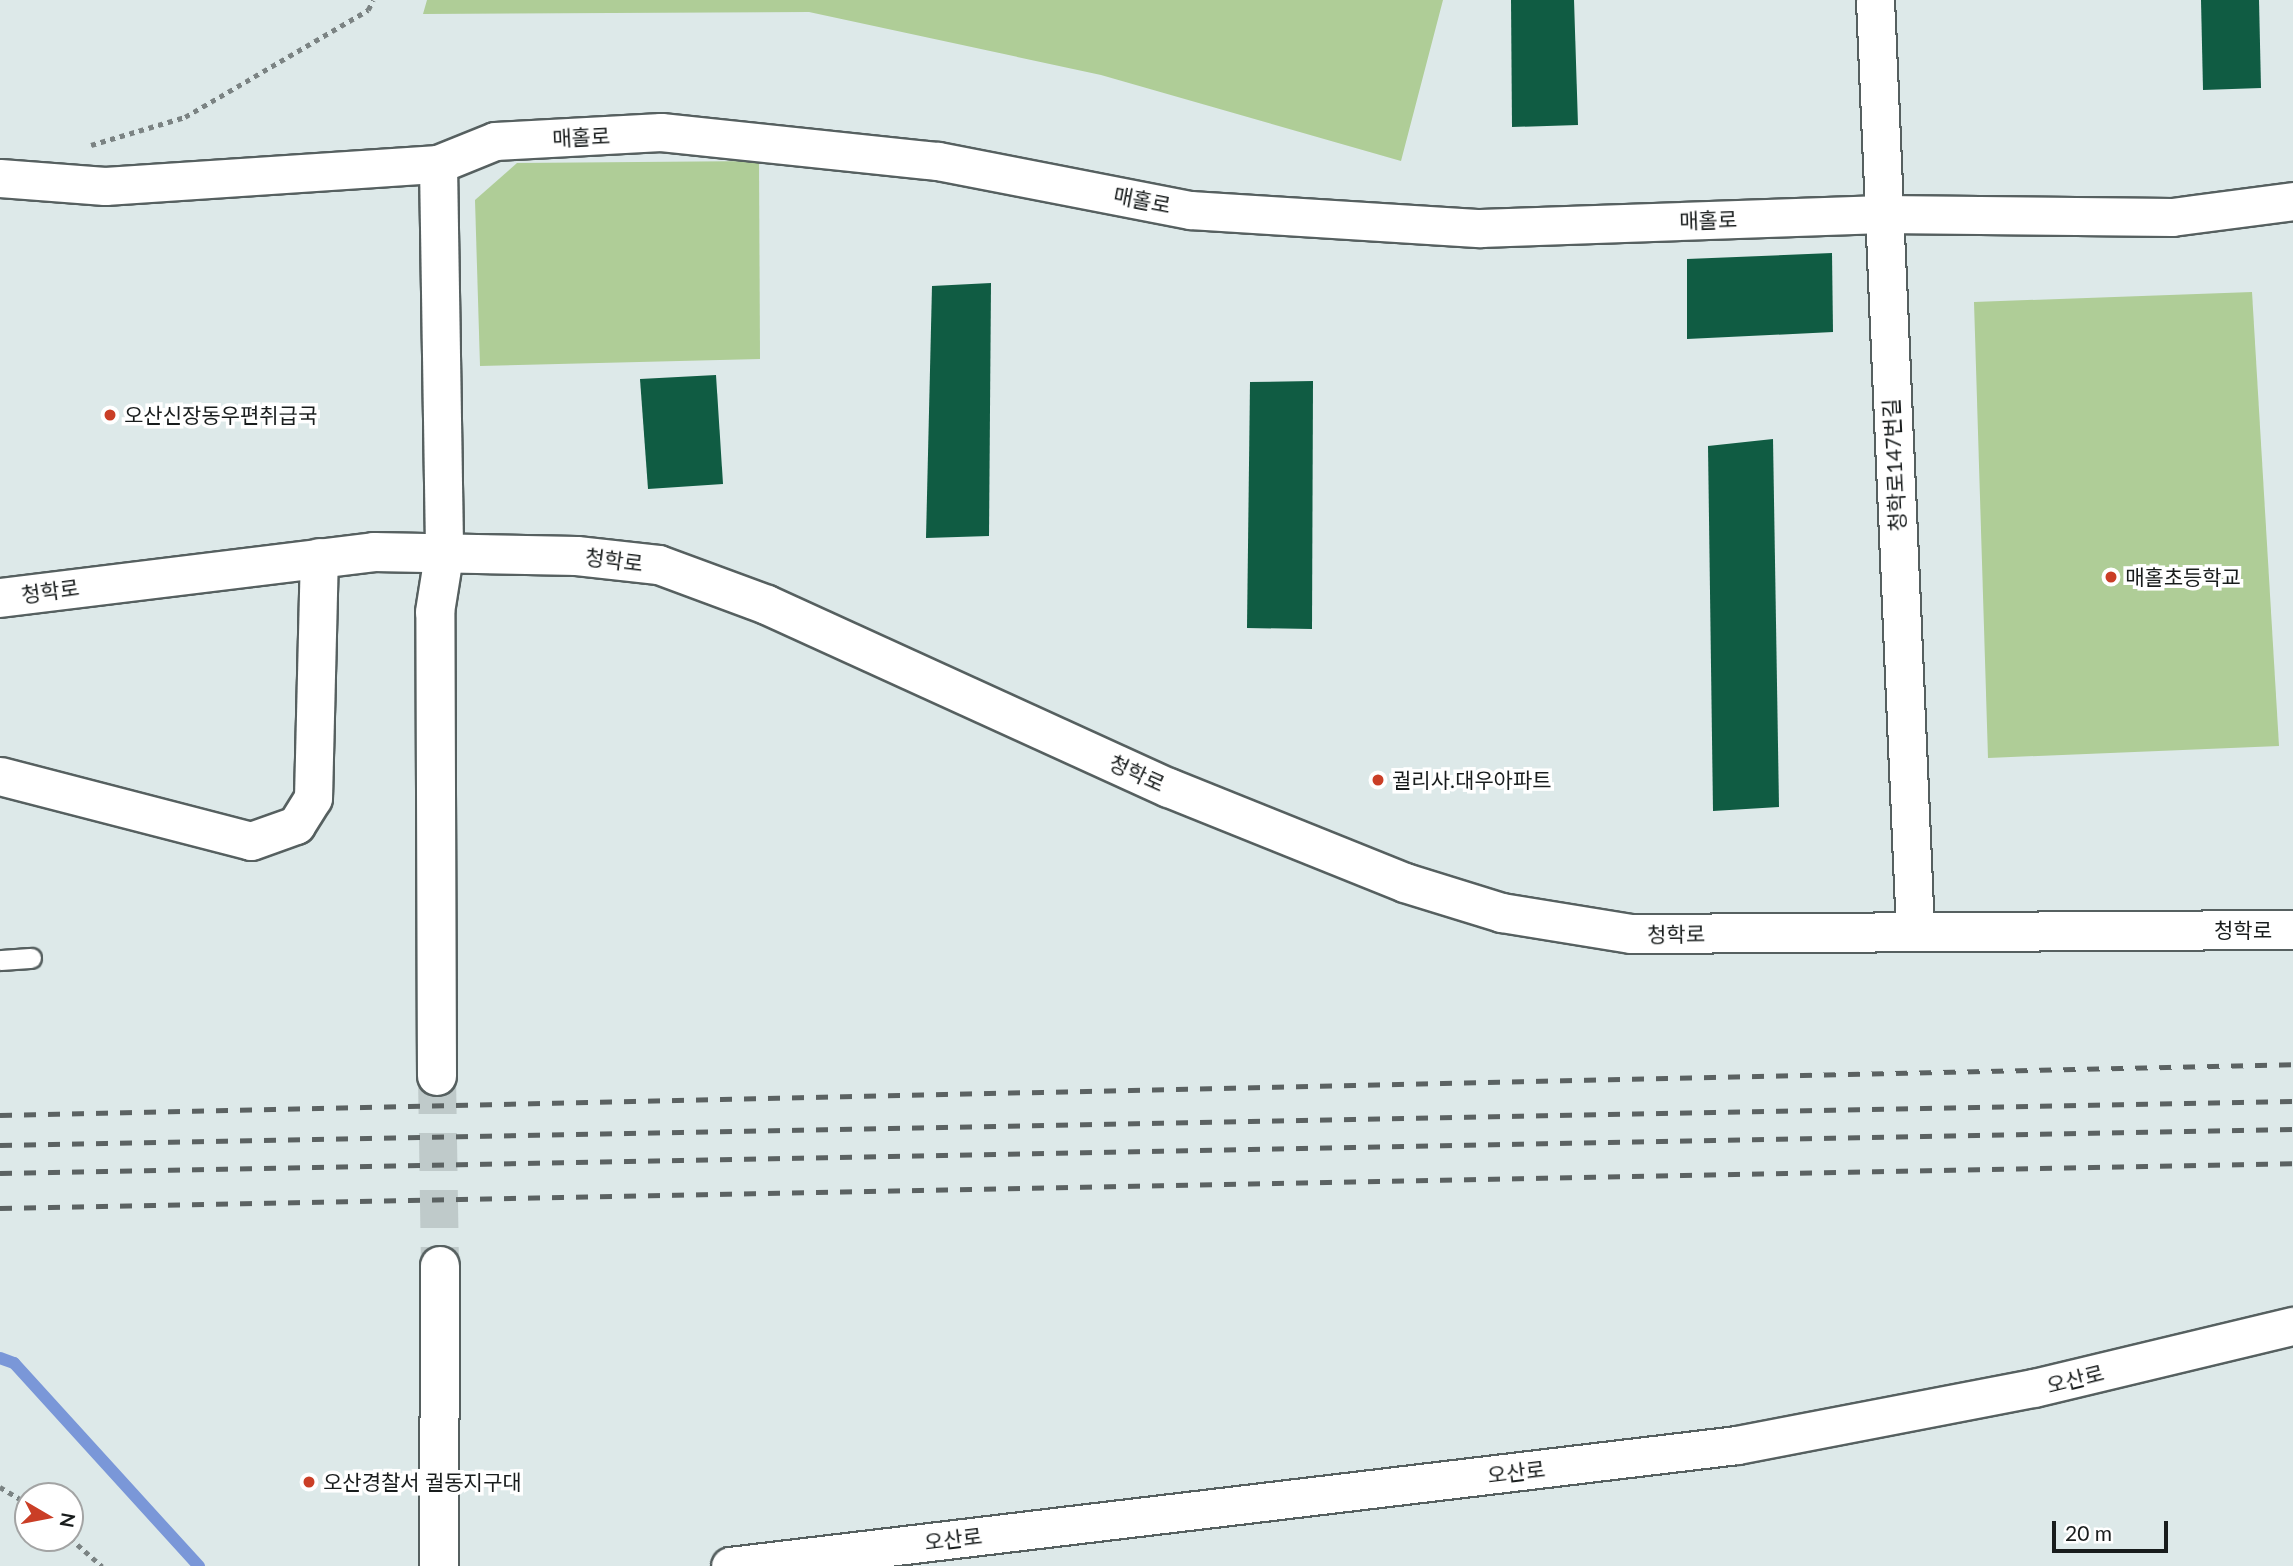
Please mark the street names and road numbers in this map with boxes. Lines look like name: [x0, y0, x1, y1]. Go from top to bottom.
street label: 매홀로: [551, 123, 611, 151]
street label: 매홀로: [1111, 182, 1173, 218]
street label: 매홀로: [1679, 206, 1737, 234]
street label: 청학로147번길: [1878, 398, 1910, 532]
street label: 청학로: [584, 544, 644, 576]
street label: 청학로: [20, 574, 80, 608]
street label: 청학로: [1105, 750, 1169, 796]
street label: 청학로: [2214, 917, 2272, 943]
street label: 청학로: [1647, 921, 1705, 947]
street label: 오산로: [2044, 1360, 2106, 1398]
street label: 오산로: [1486, 1456, 1546, 1488]
street label: 오산로: [923, 1523, 983, 1555]

